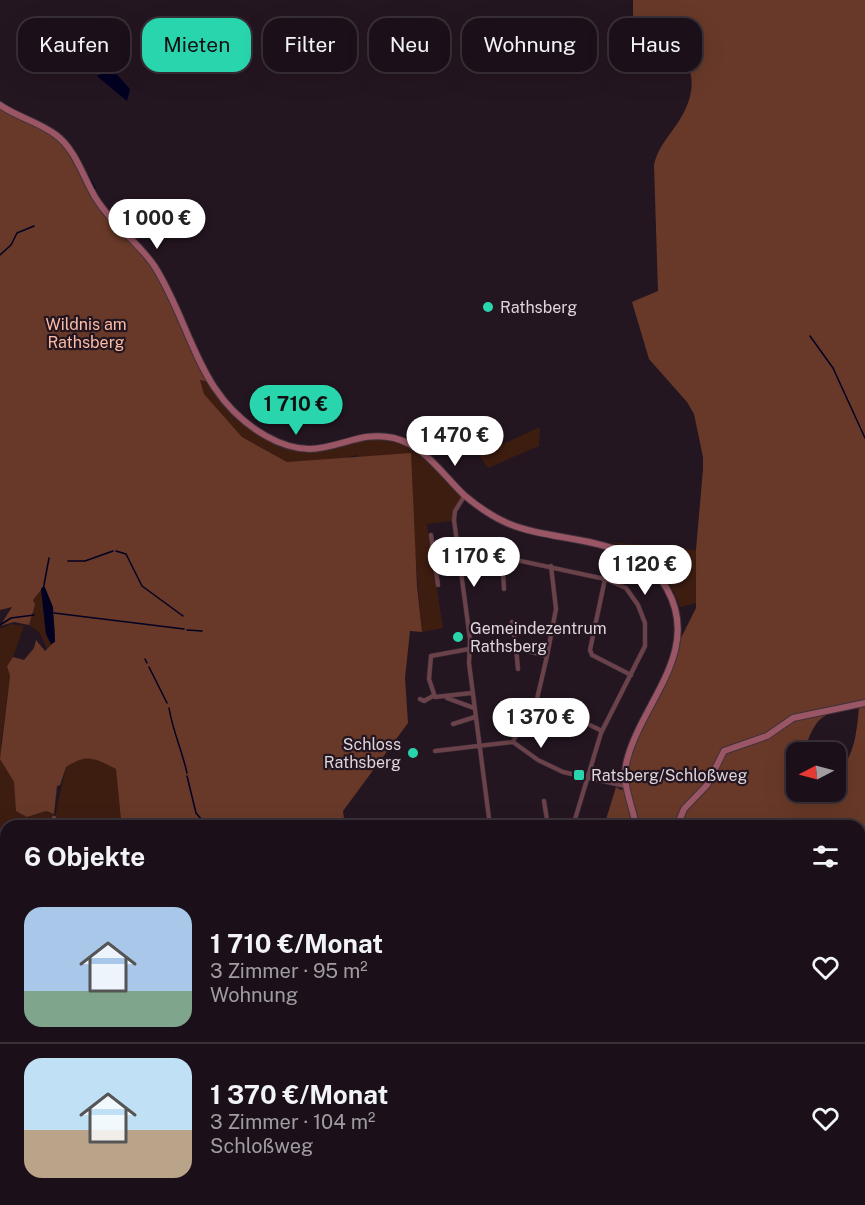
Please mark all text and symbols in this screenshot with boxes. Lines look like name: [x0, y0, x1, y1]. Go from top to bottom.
chip: Kaufen: [18, 18, 130, 72]
chip: Mieten: [142, 18, 251, 72]
chip: Filter: [263, 18, 357, 72]
chip: Neu: [369, 18, 450, 72]
chip: Wohnung: [462, 18, 597, 72]
chip: Haus: [609, 18, 702, 72]
pin: 1 000 €: [102, 199, 212, 250]
text: 1 000 €: [122, 206, 192, 230]
place label: Rathsberg: [500, 298, 577, 317]
marker: Rathsberg: [481, 300, 495, 314]
park label: Wildnis am Rathsberg: [45, 315, 127, 352]
pin: 1 710 €: [241, 385, 351, 436]
text: 1 710 €: [264, 392, 328, 416]
pin: 1 470 €: [400, 416, 510, 467]
text: 1 470 €: [421, 423, 489, 447]
pin: 1 170 €: [419, 537, 529, 588]
text: 1 170 €: [442, 544, 506, 568]
pin: 1 120 €: [590, 545, 700, 596]
text: 1 120 €: [613, 552, 677, 576]
place label: Gemeindezentrum Rathsberg: [470, 619, 607, 656]
marker: Gemeindezentrum Rathsberg: [451, 630, 465, 644]
pin: 1 370 €: [486, 698, 596, 749]
text: 1 370 €: [507, 705, 575, 729]
place label: Schloss Rathsberg: [324, 735, 401, 772]
north arrow: [786, 742, 846, 802]
map controls: [786, 742, 846, 802]
marker: Schloss Rathsberg: [406, 746, 420, 760]
place label: Ratsberg/Schloßweg: [591, 766, 747, 785]
marker: Ratsberg/Schloßweg: [572, 768, 586, 782]
icon: filters: [809, 840, 842, 873]
text: 6 Objekte: [24, 841, 145, 872]
text: 1 710 €/Monat: [210, 928, 383, 959]
icon: home: [72, 931, 144, 1003]
icon: heart: [809, 951, 842, 984]
text: 3 Zimmer · 95 m²: [210, 959, 368, 983]
text: Wohnung: [210, 983, 298, 1007]
text: 1 370 €/Monat: [210, 1079, 388, 1110]
icon: home: [72, 1082, 144, 1154]
icon: heart: [809, 1102, 842, 1135]
text: 3 Zimmer · 104 m²: [210, 1110, 375, 1134]
text: Schloßweg: [210, 1134, 313, 1158]

